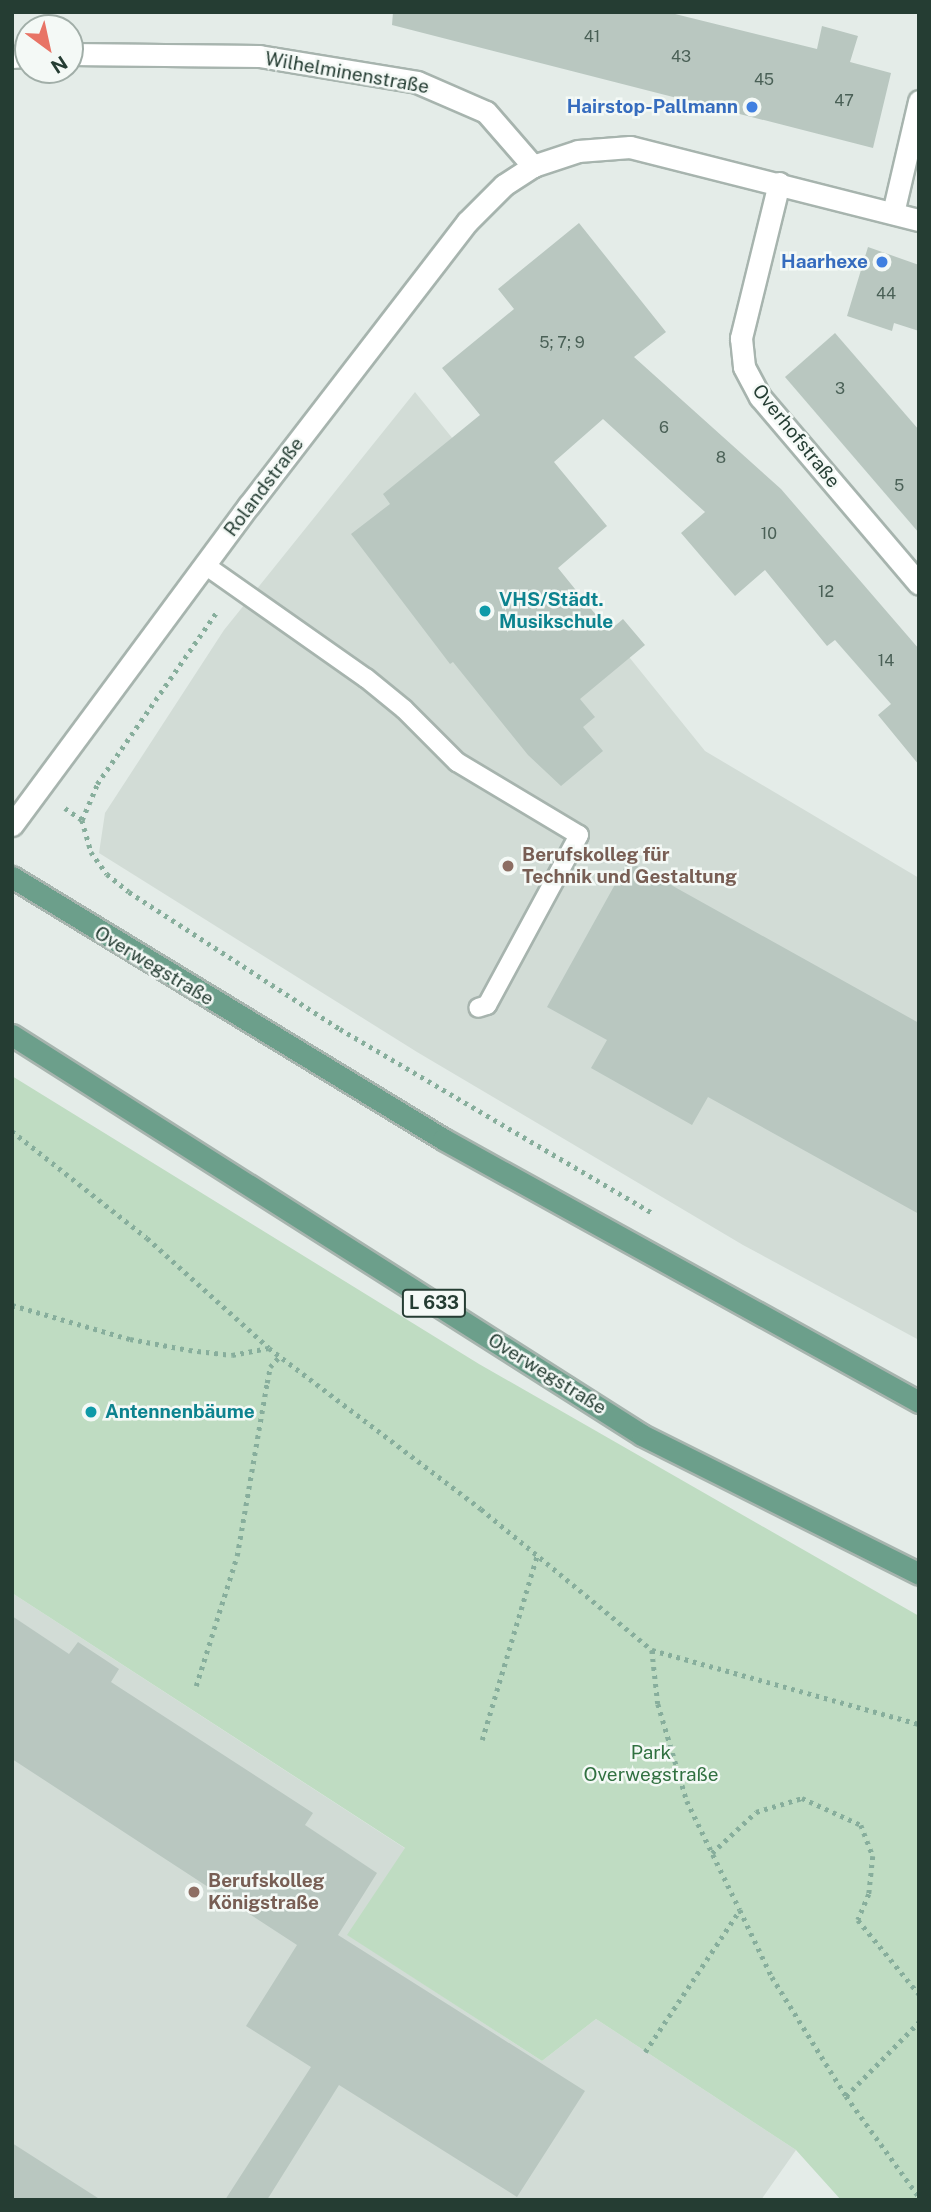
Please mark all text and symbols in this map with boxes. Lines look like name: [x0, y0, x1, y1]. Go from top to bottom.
north arrow: [14, 14, 84, 84]
house number: 41: [584, 27, 600, 47]
street label: Wilhelminenstraße: [263, 47, 431, 99]
house number: 43: [671, 47, 691, 67]
text: N: [47, 52, 72, 78]
house number: 45: [754, 70, 774, 90]
house number: 47: [834, 91, 854, 111]
place label: Hairstop-Pallmann: [567, 96, 738, 118]
marker: Hairstop-Pallmann: [744, 99, 760, 115]
place label: Haarhexe: [781, 251, 868, 273]
marker: Haarhexe: [874, 254, 890, 270]
house number: 44: [876, 284, 896, 304]
house number: 5; 7; 9: [539, 333, 585, 353]
house number: 3: [835, 379, 845, 399]
street label: Overhofstraße: [747, 380, 845, 492]
house number: 6: [659, 418, 669, 438]
street label: Rolandstraße: [219, 433, 309, 541]
house number: 8: [716, 448, 726, 468]
house number: 5: [894, 476, 904, 496]
house number: 10: [761, 524, 777, 544]
house number: 12: [818, 582, 834, 602]
place label: VHS/Städt. Musikschule: [499, 589, 613, 633]
marker: VHS/Städt. Musikschule: [477, 603, 493, 619]
house number: 14: [878, 651, 894, 671]
place label: Berufskolleg für Technik und Gestaltung: [522, 844, 737, 888]
marker: Berufskolleg für Technik und Gestaltung: [500, 858, 516, 874]
street label: Overwegstraße: [90, 921, 218, 1011]
road number: L 633: [401, 1288, 467, 1318]
street label: Overwegstraße: [484, 1329, 610, 1419]
place label: Antennenbäume: [105, 1401, 255, 1423]
marker: Antennenbäume: [83, 1404, 99, 1420]
park label: Park Overwegstraße: [584, 1742, 718, 1786]
place label: Berufskolleg Königstraße: [208, 1870, 325, 1914]
marker: Berufskolleg Königstraße: [186, 1884, 202, 1900]

